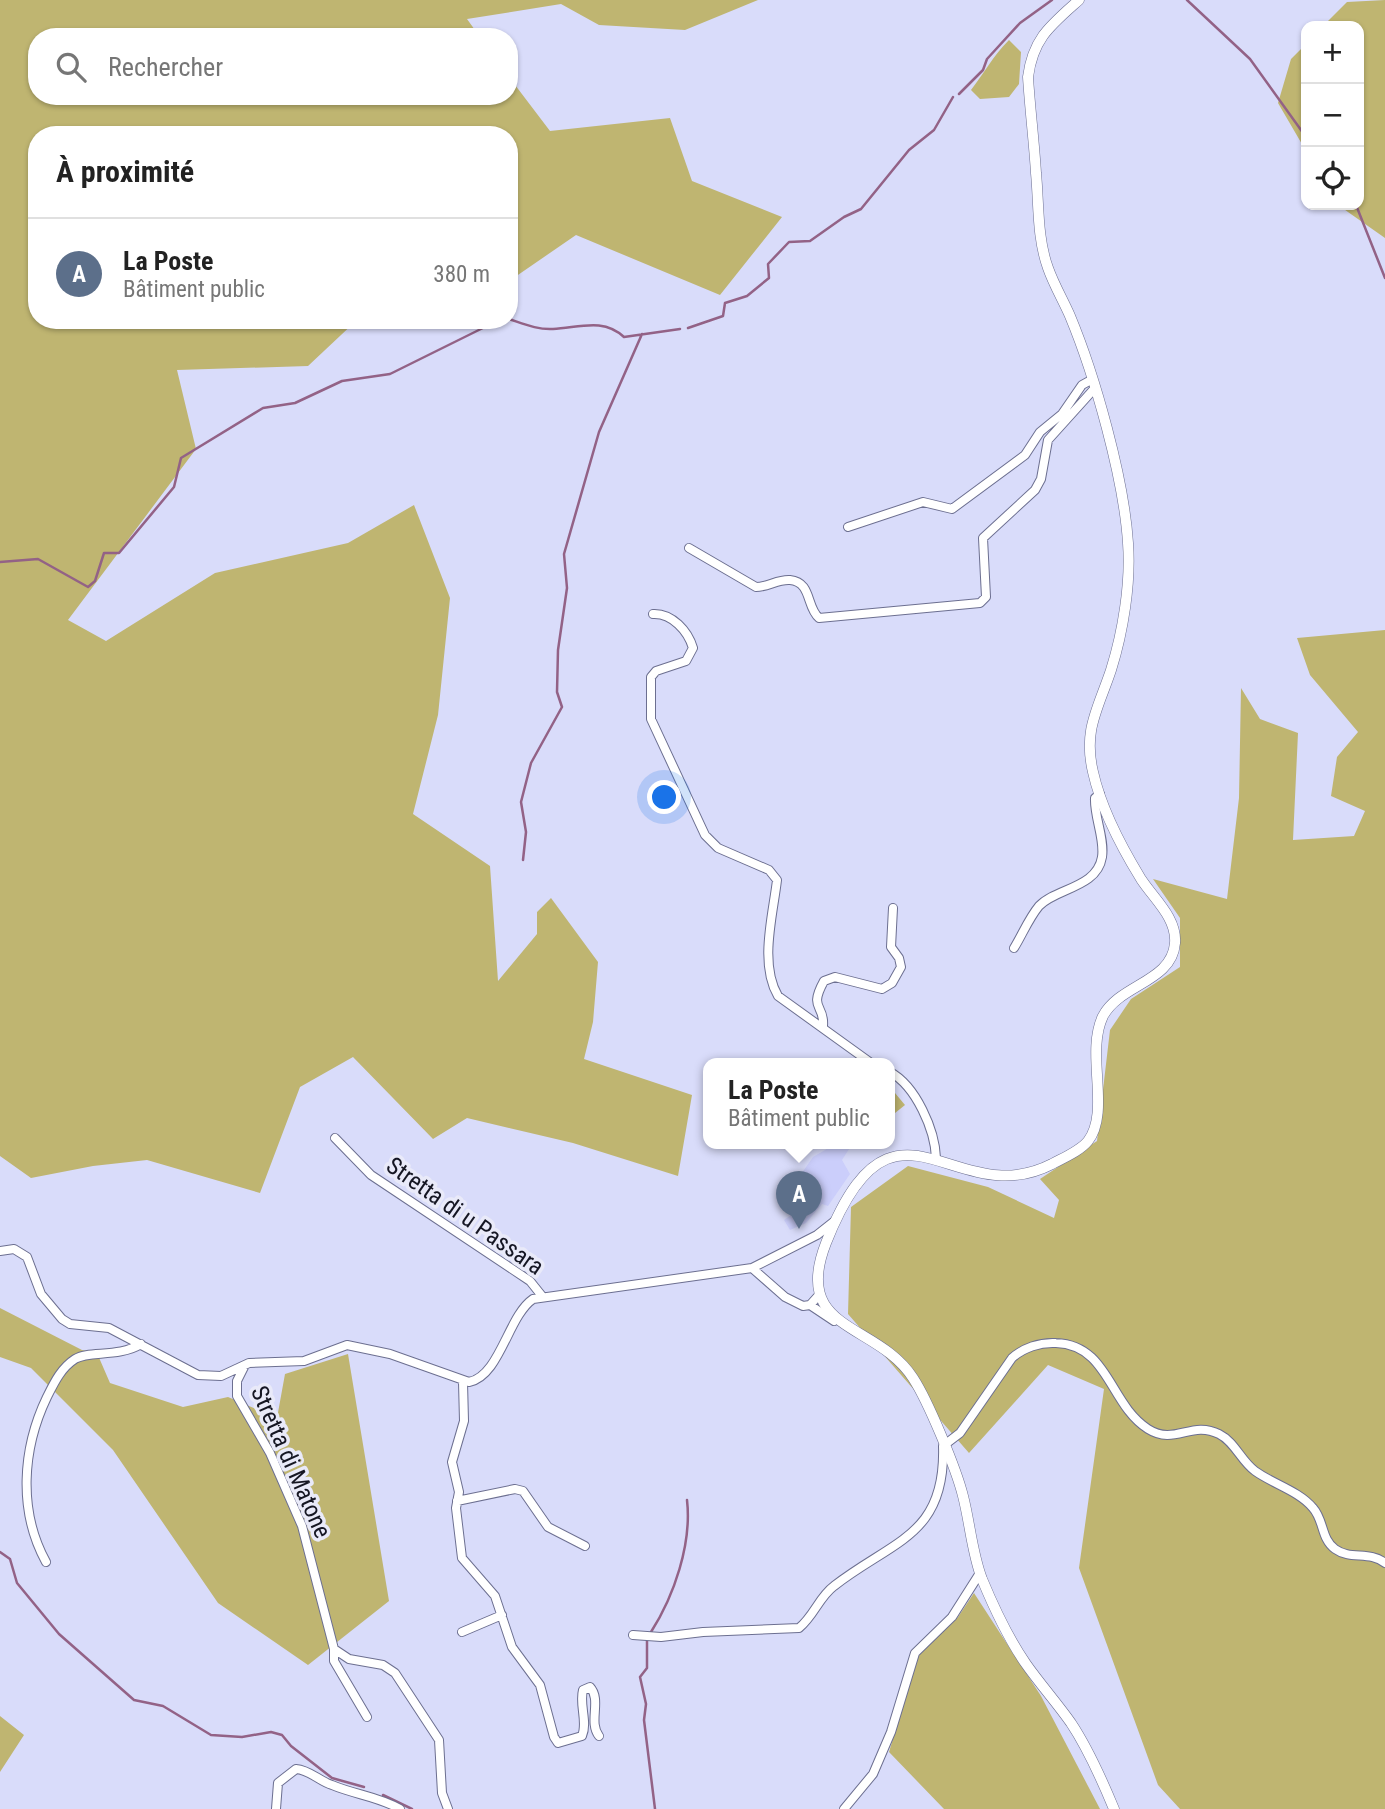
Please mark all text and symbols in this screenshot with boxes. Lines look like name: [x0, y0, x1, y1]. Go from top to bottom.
map controls: [1301, 21, 1364, 210]
button: +: [1301, 21, 1364, 84]
search box: [28, 28, 518, 105]
icon: search: [52, 48, 90, 86]
text: Rechercher: [108, 52, 223, 82]
button: −: [1301, 84, 1364, 147]
button: locate: [1301, 147, 1364, 210]
text: À proximité: [56, 154, 194, 189]
text: La Poste: [123, 246, 213, 276]
text: A: [72, 261, 86, 288]
text: 380 m: [433, 261, 490, 288]
text: Bâtiment public: [123, 276, 265, 303]
your location: [647, 780, 681, 814]
popup: [703, 1058, 895, 1149]
text: La Poste: [728, 1075, 818, 1105]
text: Bâtiment public: [728, 1105, 870, 1132]
street label: Stretta di u Passara: [381, 1151, 549, 1281]
pin: A: [776, 1171, 822, 1229]
street label: Stretta di Matone: [245, 1382, 337, 1542]

